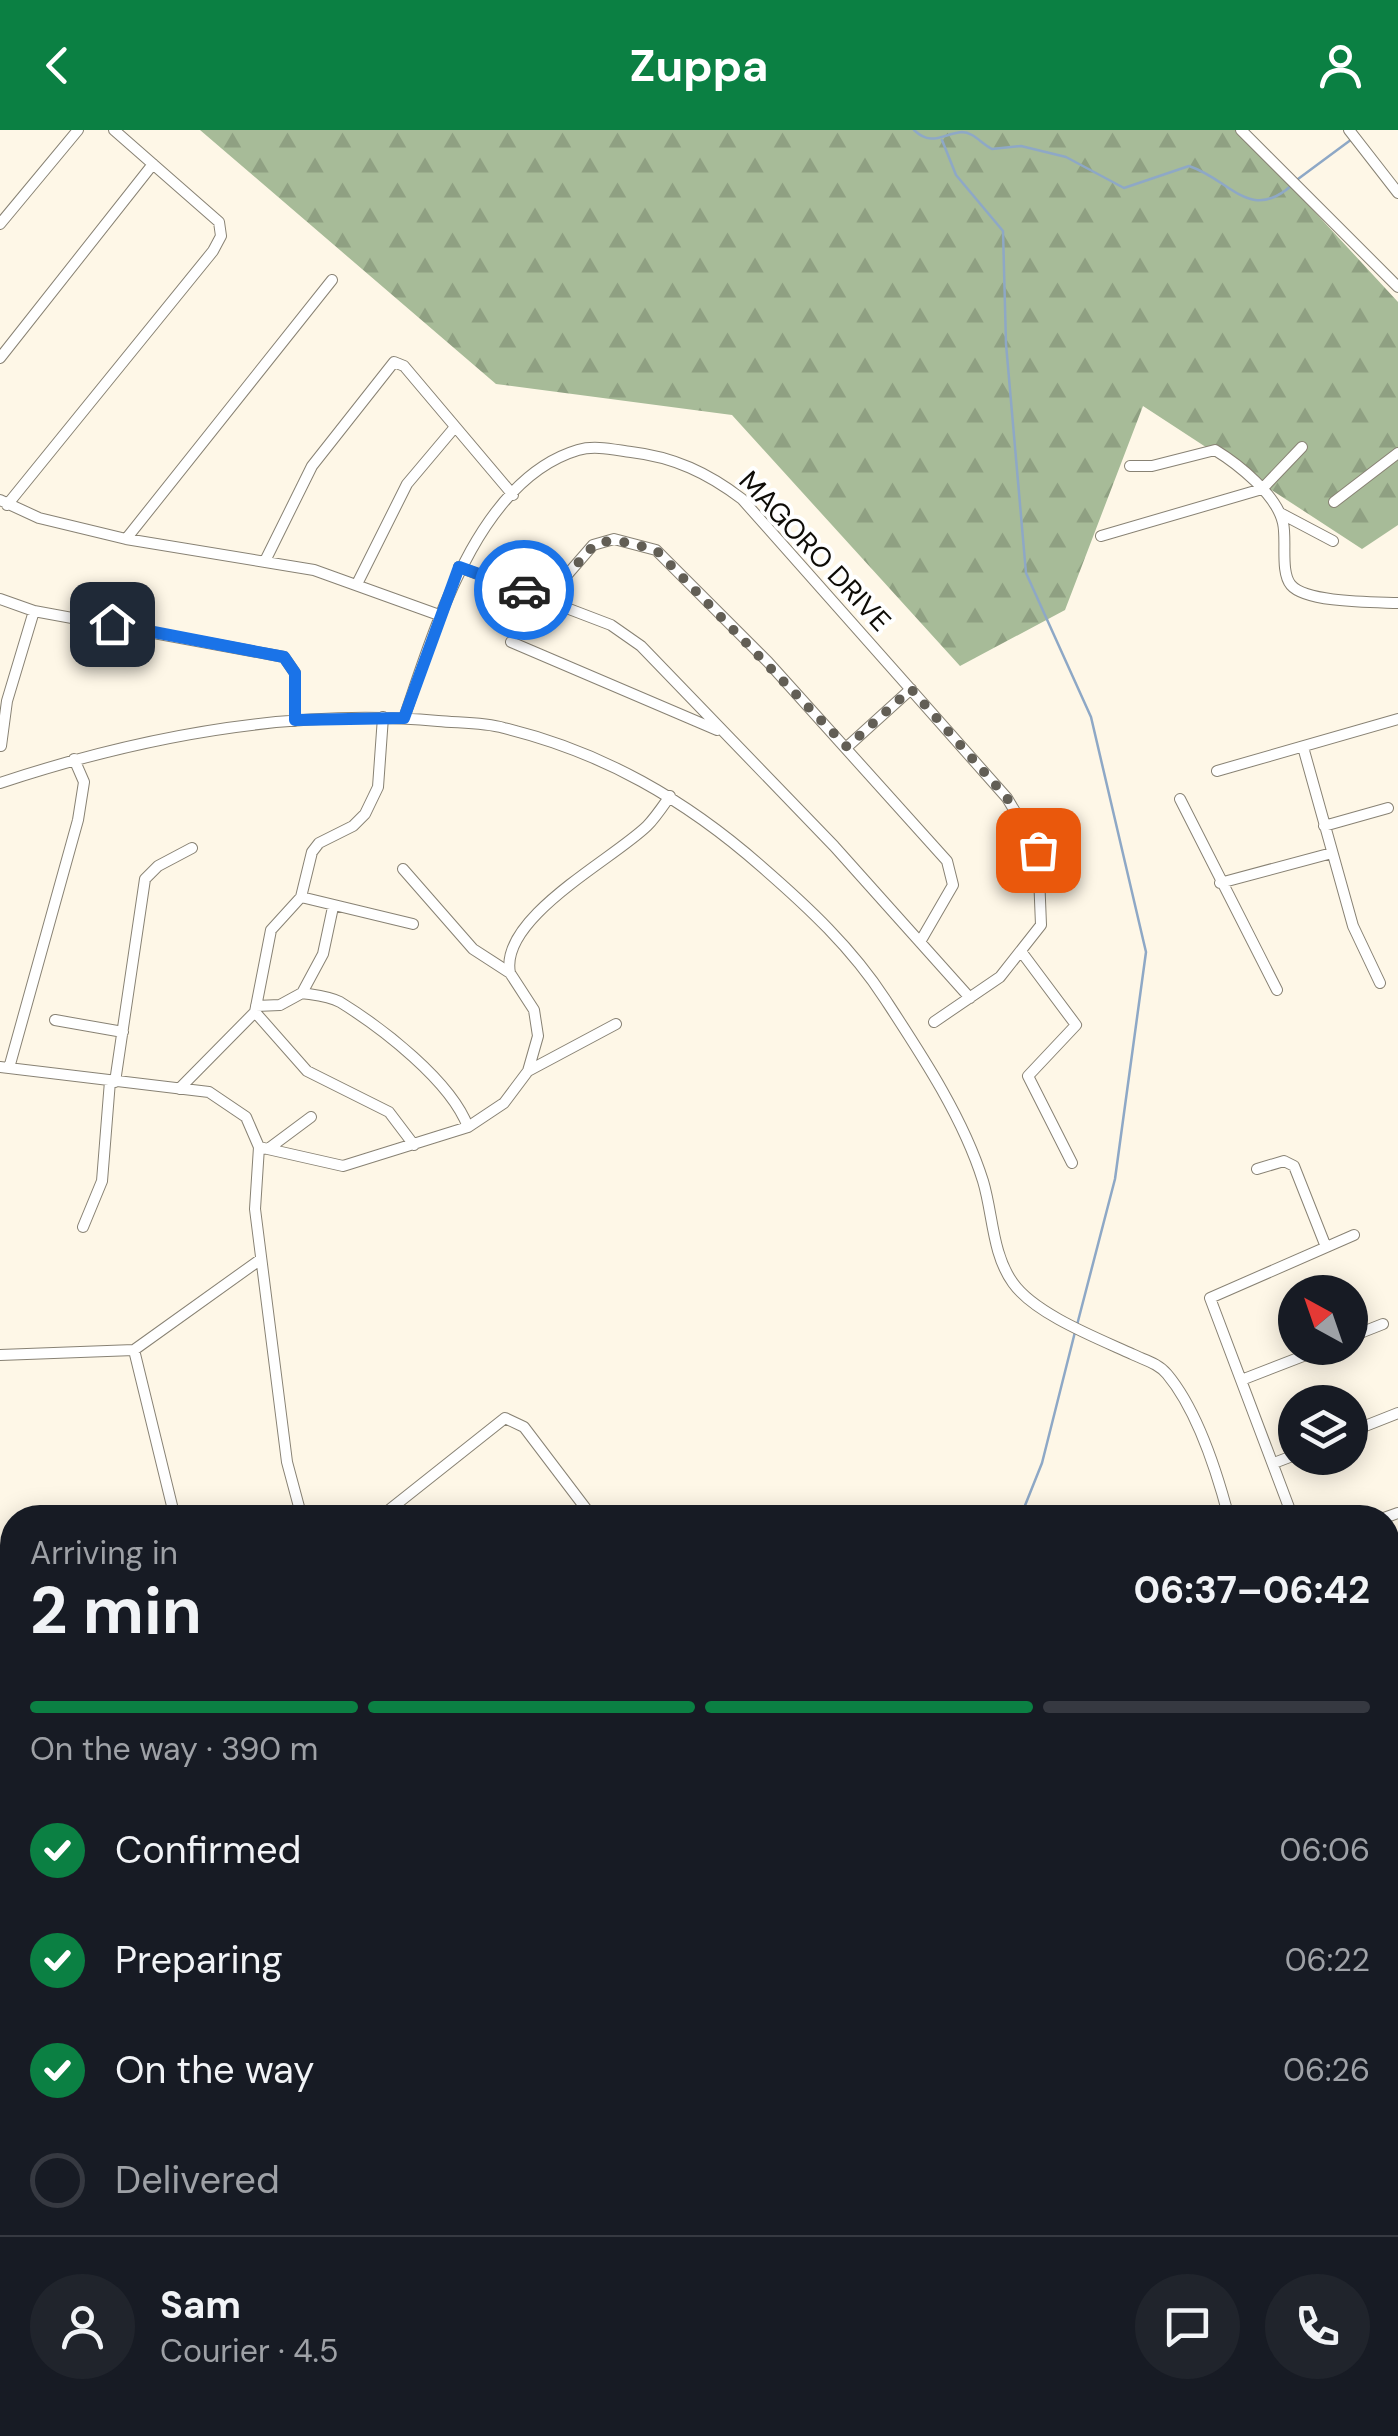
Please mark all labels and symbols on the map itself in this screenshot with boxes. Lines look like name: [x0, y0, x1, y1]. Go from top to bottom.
street label: MAGORO DRIVE: [731, 463, 899, 639]
courier: [474, 540, 574, 640]
pin: [70, 582, 155, 667]
pin: [996, 808, 1081, 893]
north arrow: [1278, 1275, 1368, 1365]

